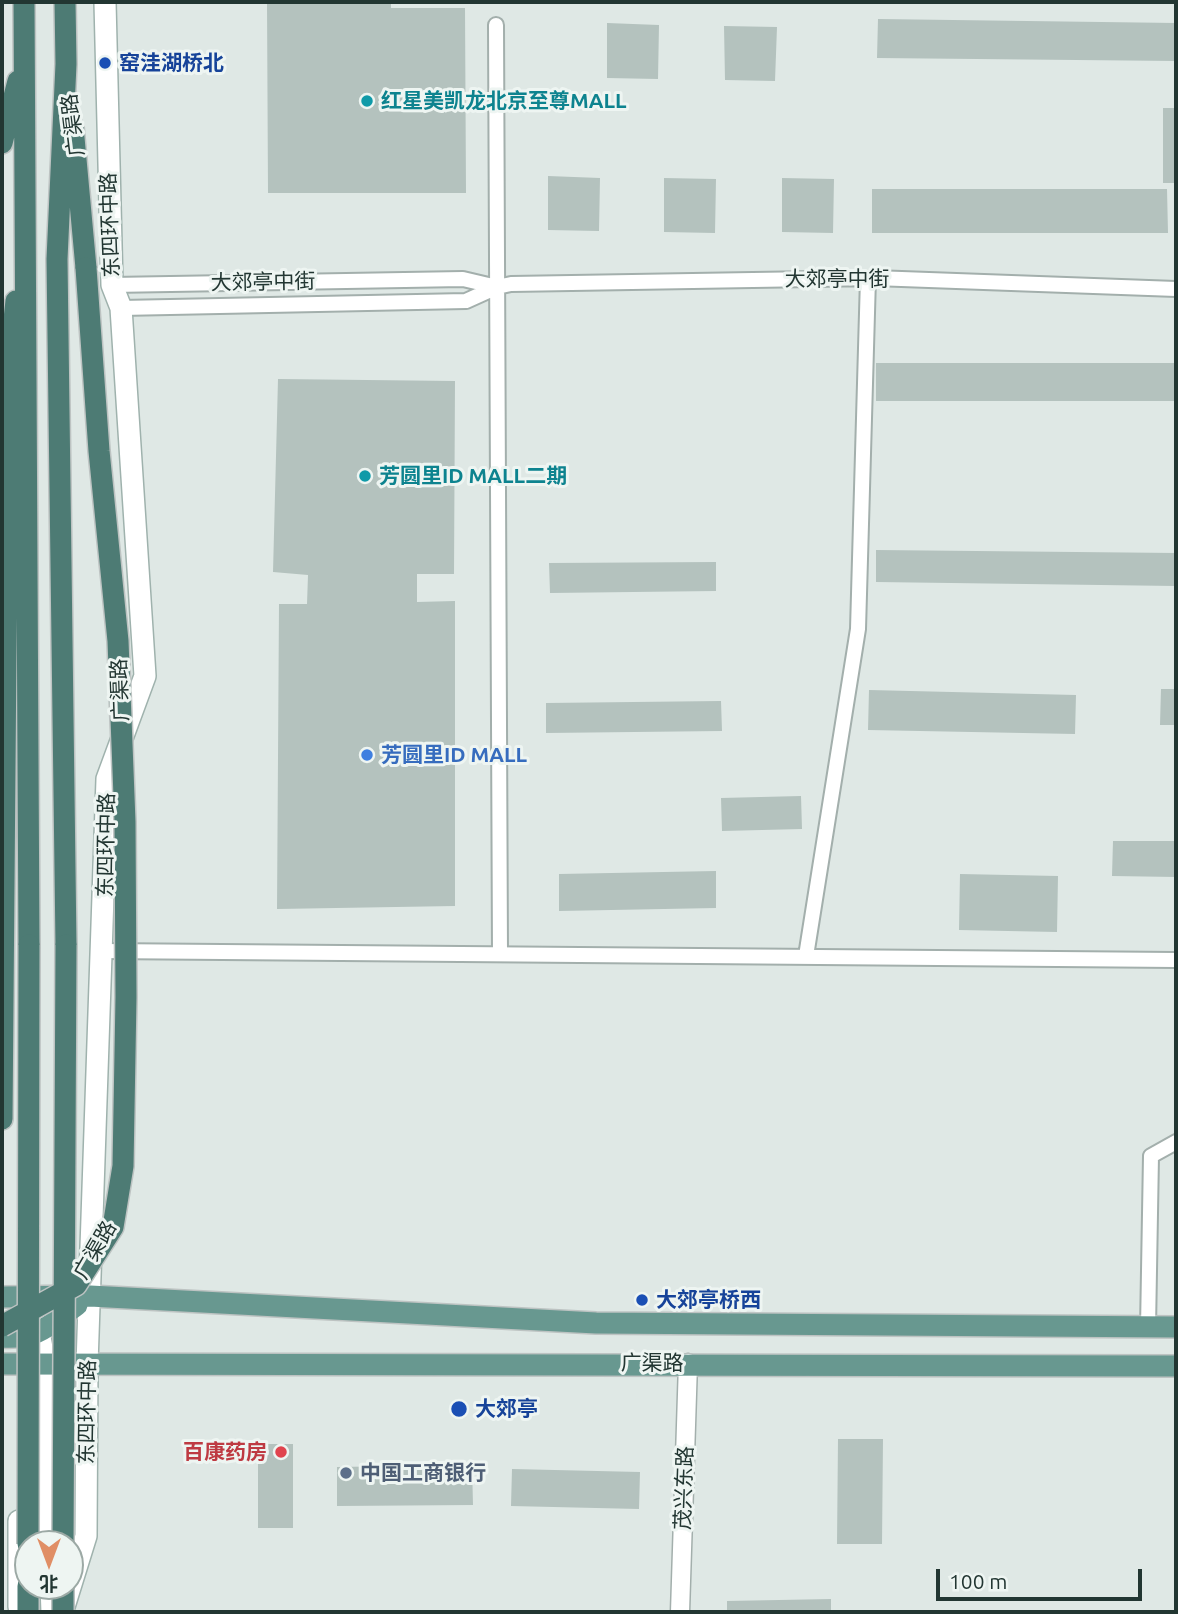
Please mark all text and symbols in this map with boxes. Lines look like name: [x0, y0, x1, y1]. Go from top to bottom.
place label: 窑洼湖桥北: [119, 50, 224, 76]
marker: 窑洼湖桥北: [97, 55, 113, 71]
place label: 红星美凯龙北京至尊MALL: [381, 88, 627, 114]
street label: 广渠路: [57, 92, 89, 158]
marker: 红星美凯龙北京至尊MALL: [359, 93, 375, 109]
street label: 东四环中路: [96, 172, 124, 278]
street label: 大郊亭中街: [785, 266, 889, 292]
street label: 大郊亭中街: [210, 268, 316, 296]
place label: 芳圆里ID MALL二期: [379, 463, 567, 489]
marker: 芳圆里ID MALL二期: [357, 468, 373, 484]
street label: 广渠路: [106, 658, 134, 722]
place label: 芳圆里ID MALL: [381, 742, 527, 768]
marker: 芳圆里ID MALL: [359, 747, 375, 763]
street label: 东四环中路: [92, 792, 120, 898]
street label: 广渠路: [68, 1216, 122, 1284]
place label: 大郊亭桥西: [656, 1287, 761, 1313]
marker: 大郊亭桥西: [634, 1292, 650, 1308]
street label: 广渠路: [621, 1350, 683, 1376]
street label: 东四环中路: [73, 1359, 101, 1465]
place label: 大郊亭: [475, 1396, 538, 1422]
marker: 大郊亭: [449, 1399, 469, 1419]
place label: 百康药房: [183, 1439, 267, 1465]
marker: 百康药房: [273, 1444, 289, 1460]
street label: 茂兴东路: [670, 1446, 698, 1530]
place label: 中国工商银行: [360, 1460, 486, 1486]
marker: 中国工商银行: [338, 1465, 354, 1481]
north arrow: [14, 1530, 84, 1600]
scale bar: [940, 1554, 1146, 1598]
text: 100 m: [949, 1569, 1007, 1593]
text: 北: [40, 1573, 59, 1595]

